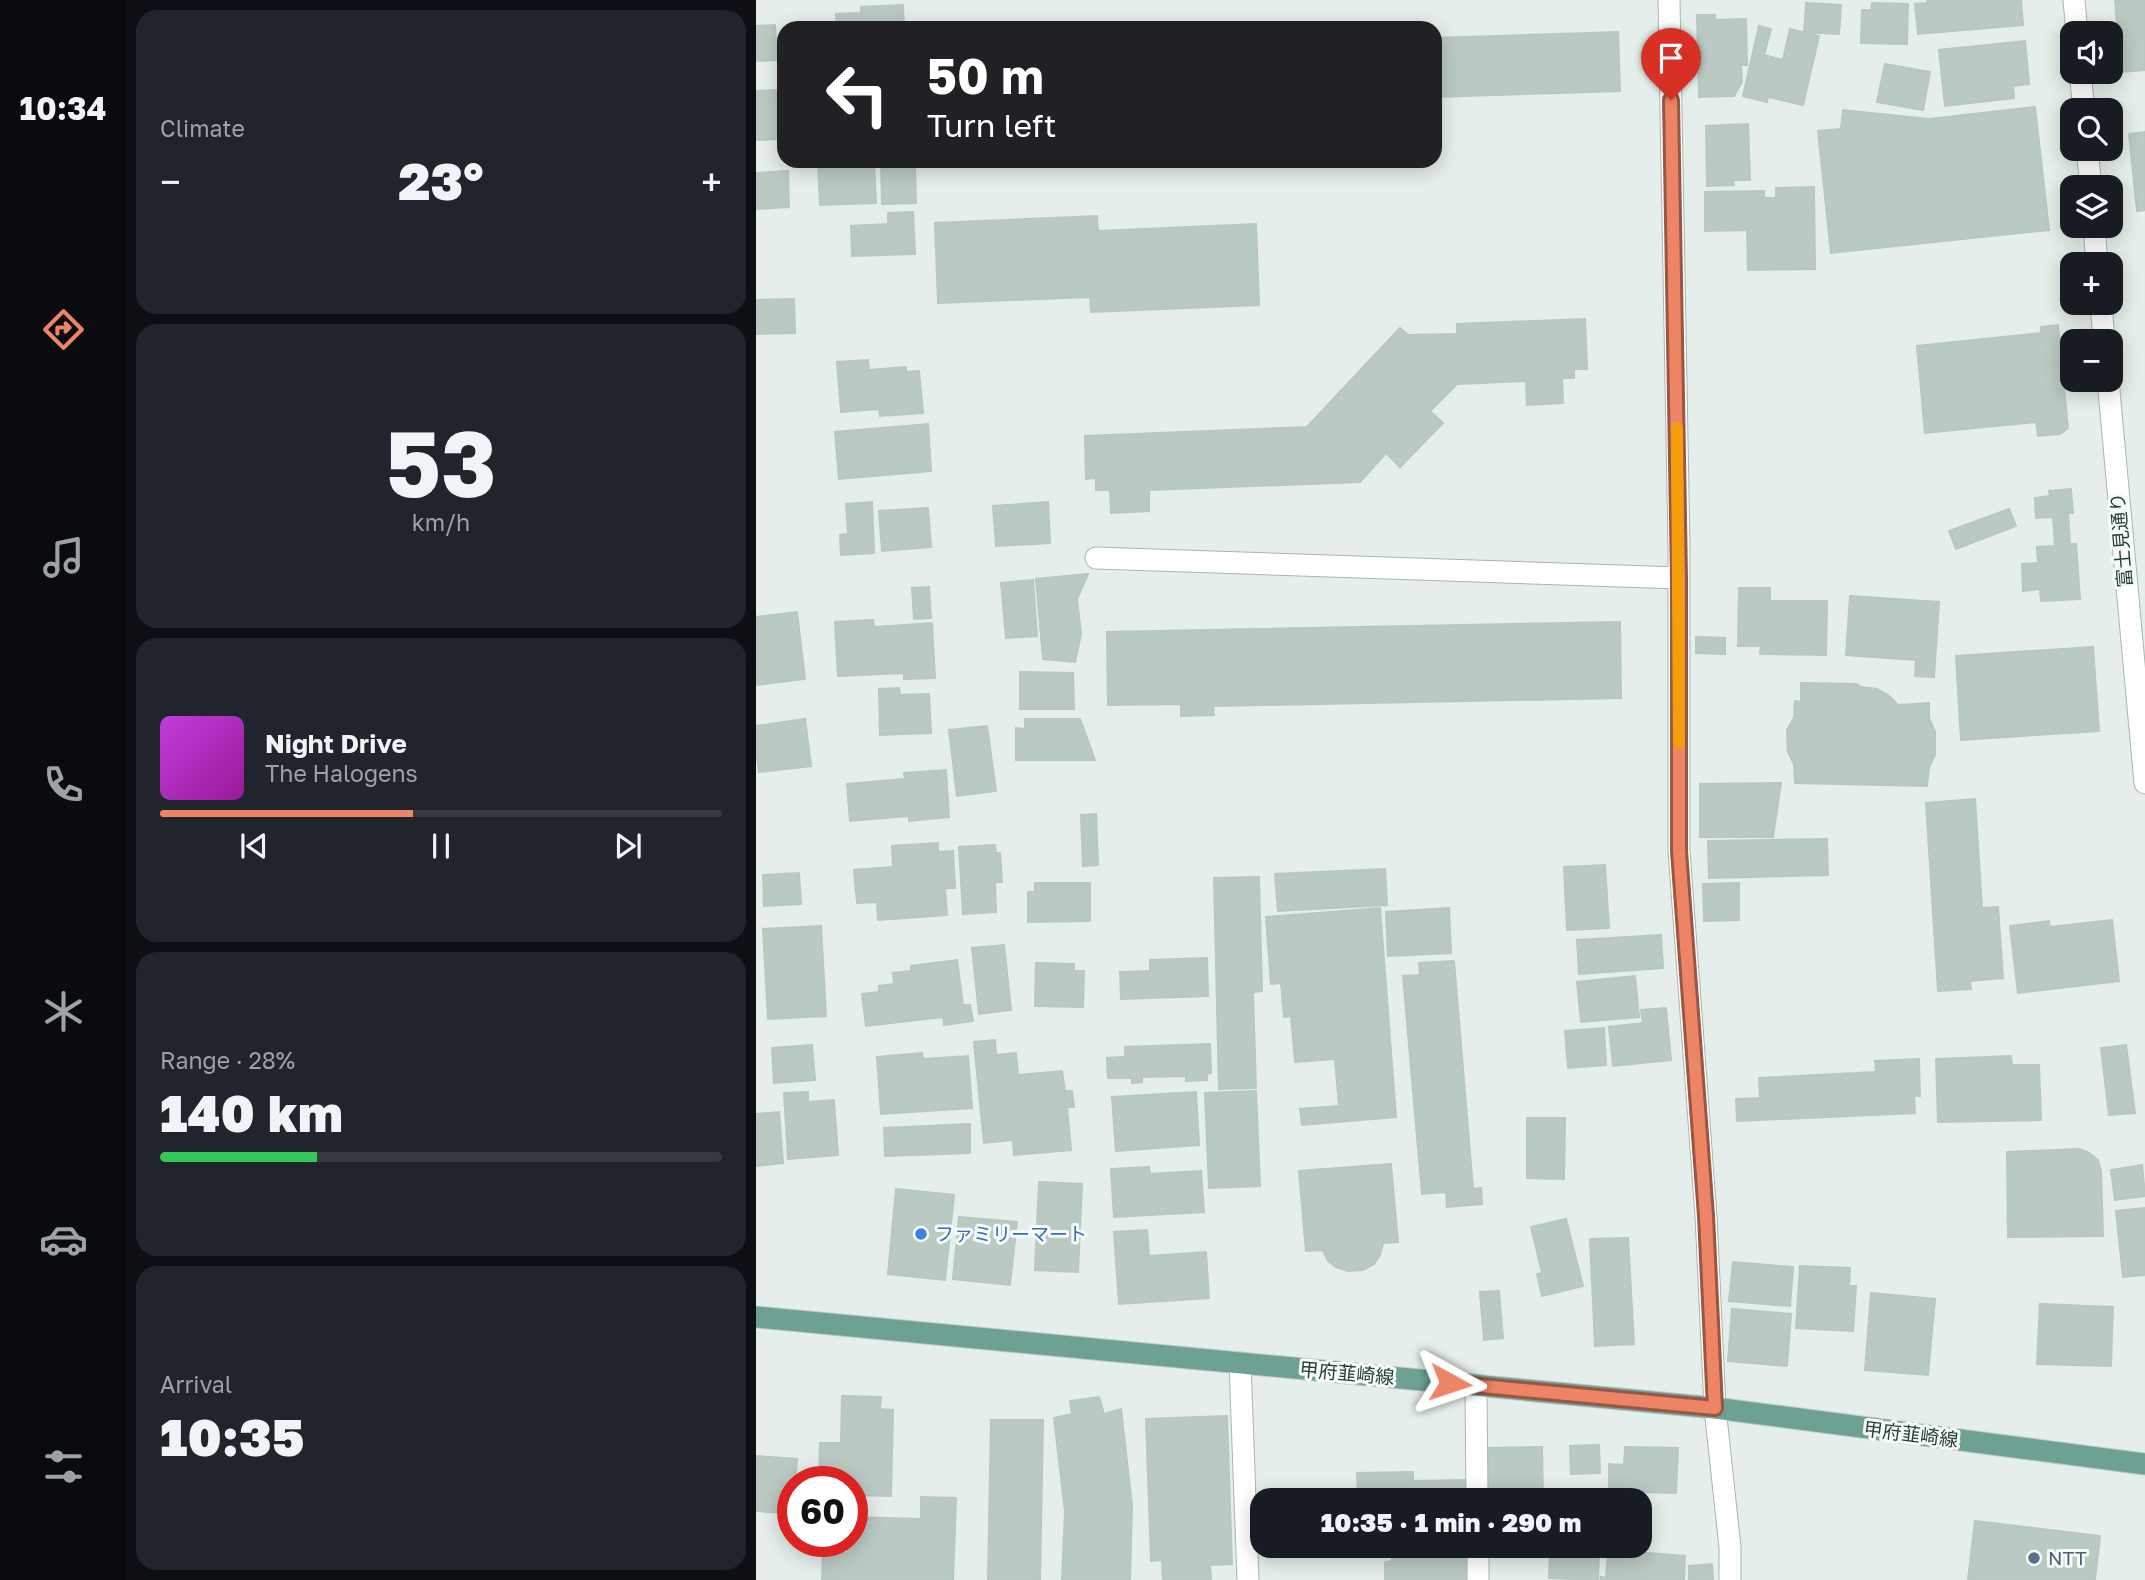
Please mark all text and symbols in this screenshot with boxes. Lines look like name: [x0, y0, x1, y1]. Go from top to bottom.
map controls: [2060, 21, 2123, 392]
button: sound: [2060, 21, 2123, 84]
pin: [1641, 28, 1701, 100]
icon: arrive: [1652, 39, 1690, 77]
text: 50 m: [927, 46, 1044, 105]
icon: left: [812, 49, 903, 140]
text: 10:34: [19, 89, 107, 127]
button: search: [2060, 98, 2123, 161]
text: Turn left: [927, 106, 1056, 144]
text: Climate: [160, 114, 245, 142]
text: 23°: [398, 149, 484, 211]
text: −: [160, 159, 181, 204]
text: +: [701, 159, 722, 204]
button: layers: [2060, 175, 2123, 238]
button: +: [2060, 252, 2123, 315]
icon: directions: [39, 305, 88, 354]
button: −: [2060, 329, 2123, 392]
text: 53: [385, 408, 497, 517]
street label: 富士見通り: [2105, 492, 2136, 588]
text: km/h: [412, 508, 470, 536]
icon: music: [39, 533, 88, 582]
text: Night Drive: [265, 728, 407, 759]
text: The Halogens: [265, 759, 418, 787]
icon: phone: [39, 760, 88, 809]
icon: previous: [235, 827, 273, 865]
icon: pause: [422, 827, 460, 865]
icon: next: [609, 827, 647, 865]
icon: climate: [39, 987, 88, 1036]
text: Range · 28%: [160, 1046, 295, 1074]
text: 140 km: [160, 1081, 343, 1143]
icon: car: [39, 1215, 88, 1264]
place label: ファミリーマート: [935, 1222, 1087, 1245]
marker: ファミリーマート: [913, 1226, 929, 1242]
position arrow: [1413, 1346, 1487, 1420]
street label: 甲府韮崎線: [1299, 1357, 1395, 1388]
text: Arrival: [160, 1370, 232, 1398]
text: 10:35: [160, 1405, 304, 1467]
street label: 甲府韮崎線: [1863, 1416, 1960, 1451]
icon: filters: [39, 1442, 88, 1491]
speed limit sign: 60: [777, 1466, 868, 1557]
text: 10:35 · 1 min · 290 m: [1321, 1507, 1581, 1538]
place label: NTT: [2048, 1546, 2087, 1569]
marker: NTT: [2026, 1550, 2042, 1566]

